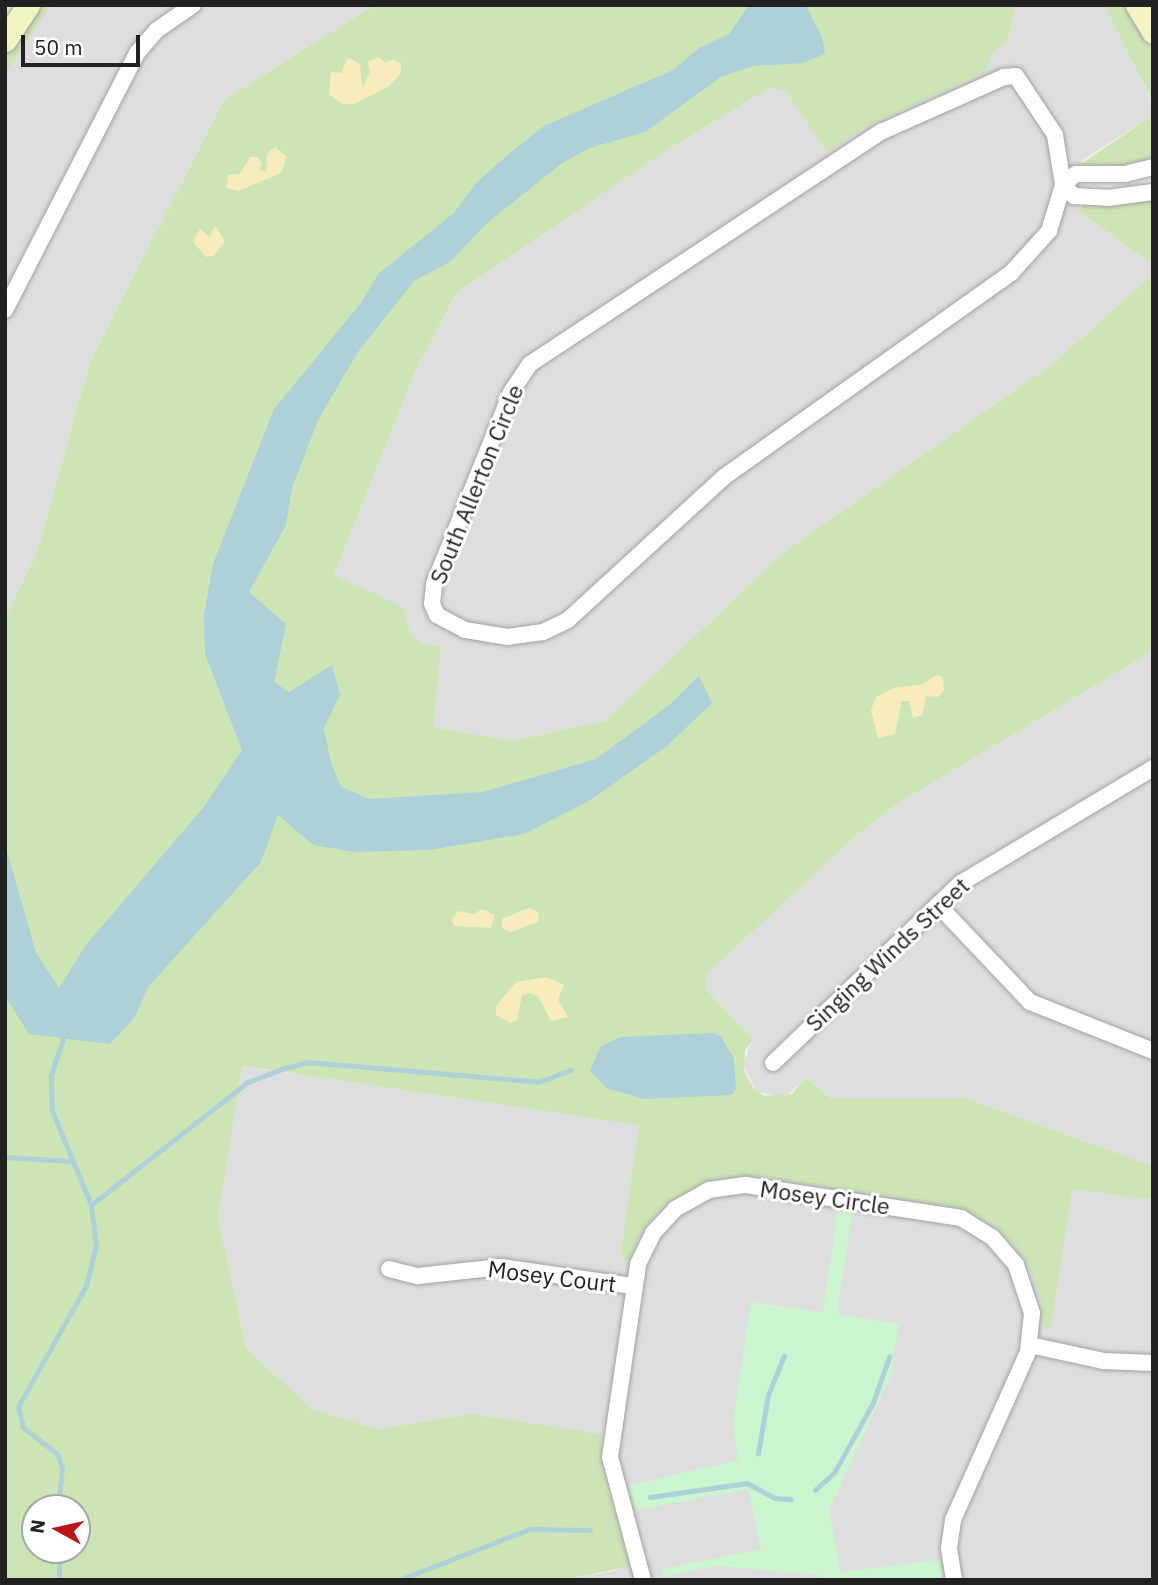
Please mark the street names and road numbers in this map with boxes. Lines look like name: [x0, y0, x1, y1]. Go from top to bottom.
street label: South Allerton Circle: [423, 380, 529, 588]
street label: Singing Winds Street: [800, 871, 974, 1037]
street label: Mosey Circle: [758, 1174, 892, 1220]
street label: Mosey Court: [486, 1254, 618, 1298]

